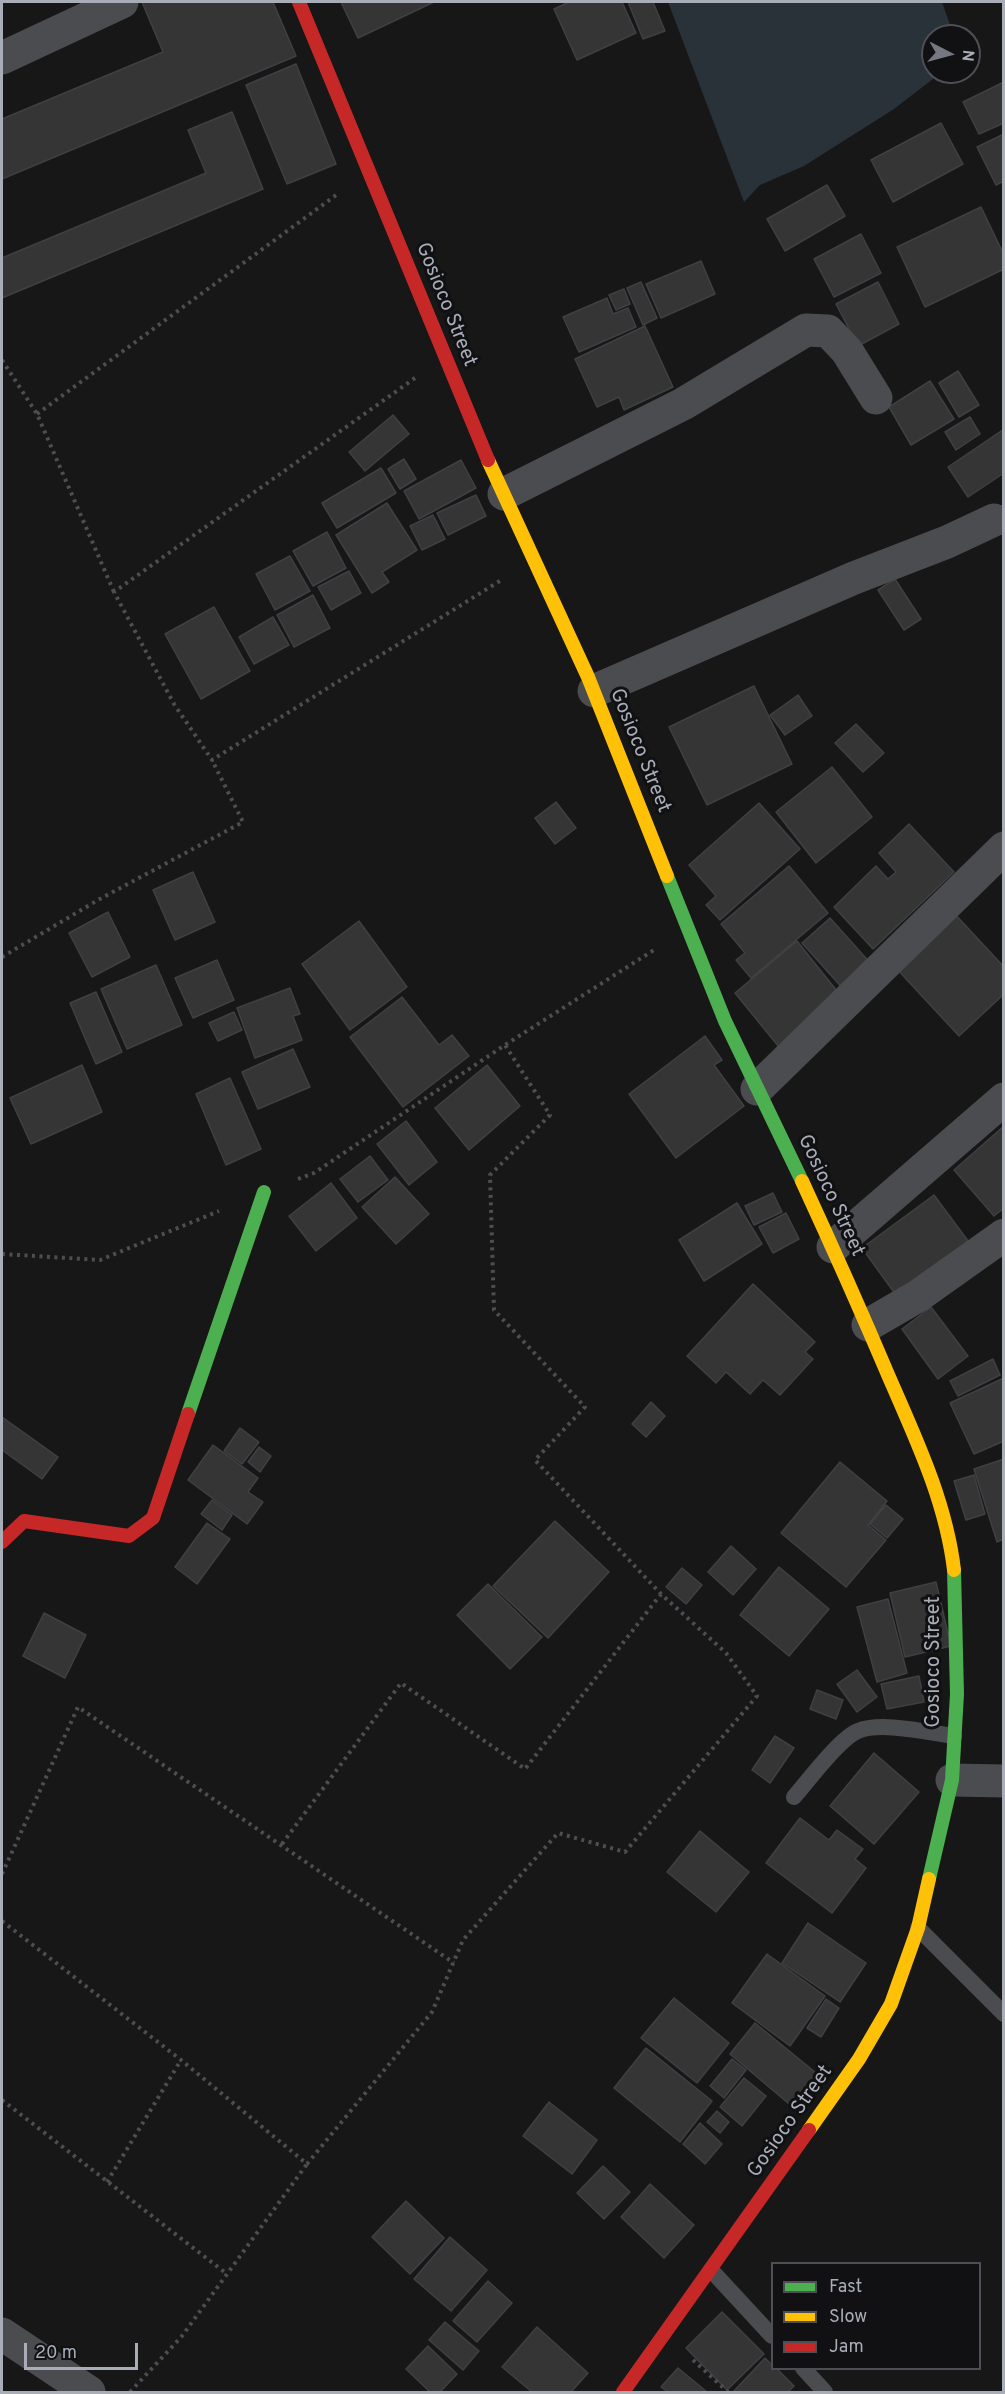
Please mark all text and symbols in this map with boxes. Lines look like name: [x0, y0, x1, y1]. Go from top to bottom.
north arrow: [921, 24, 981, 84]
text: N: [956, 49, 977, 62]
street label: Gosioco Street: [409, 239, 481, 371]
street label: Gosioco Street: [603, 685, 675, 817]
street label: Gosioco Street: [791, 1131, 869, 1261]
street label: Gosioco Street: [923, 1596, 947, 1728]
street label: Gosioco Street: [743, 2061, 839, 2183]
legend: [771, 2262, 981, 2370]
text: Fast: [829, 2276, 862, 2299]
text: Slow: [829, 2306, 867, 2329]
scale bar: [27, 2331, 141, 2369]
text: Jam: [829, 2336, 864, 2359]
text: 20 m: [35, 2342, 77, 2365]

